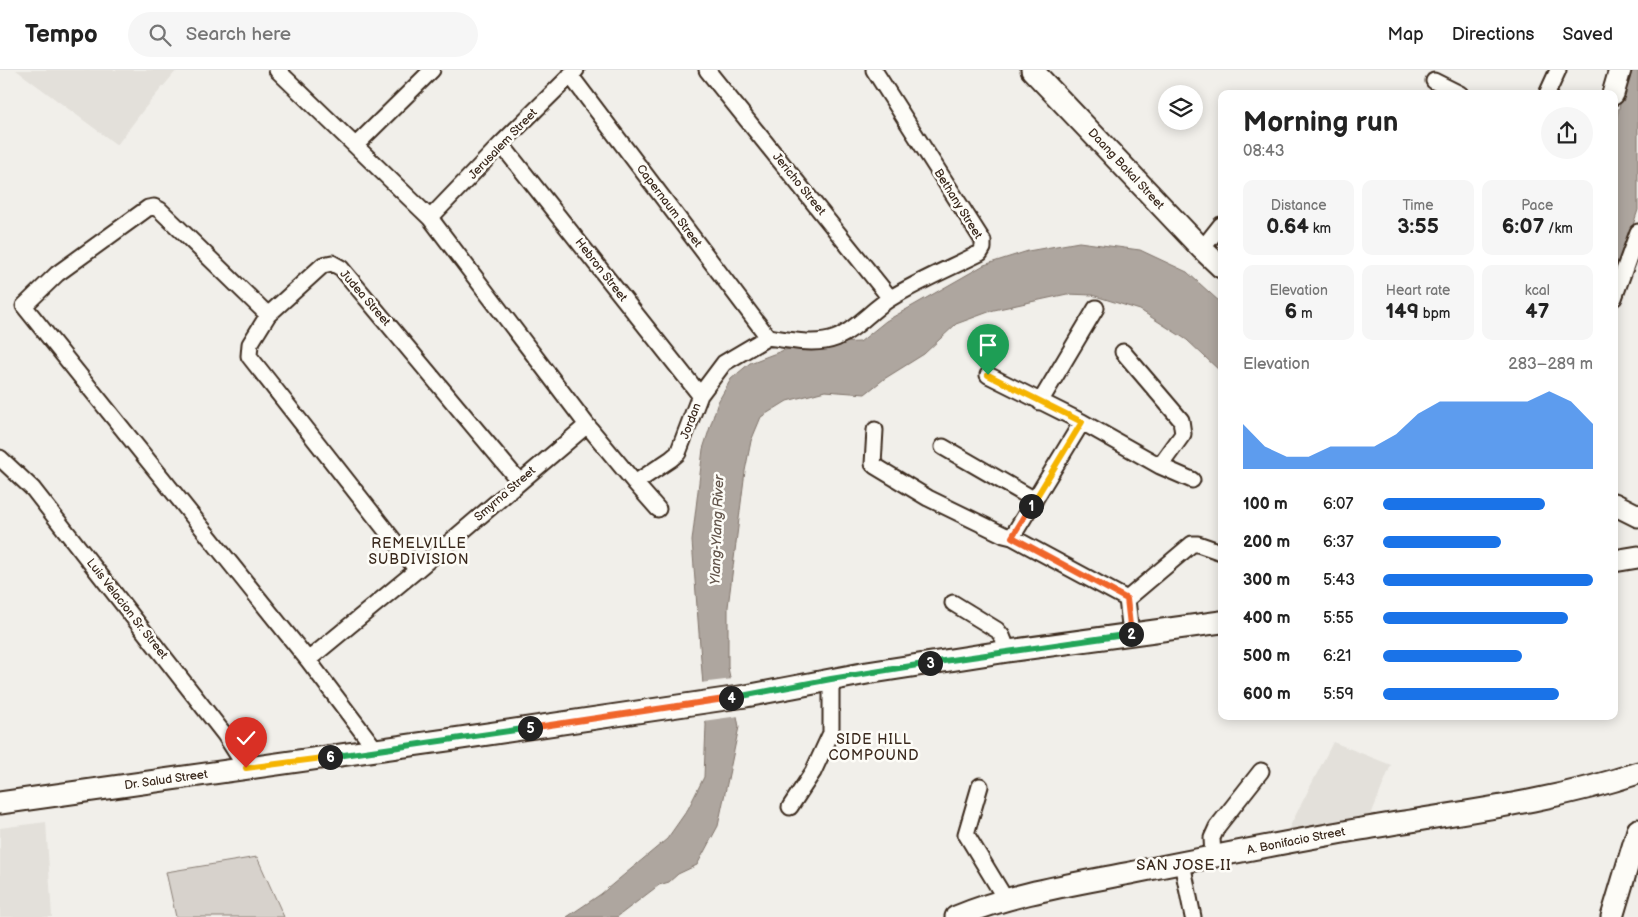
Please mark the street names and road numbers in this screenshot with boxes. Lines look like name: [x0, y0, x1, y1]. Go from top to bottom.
street label: Jerusalem Street: [465, 105, 541, 182]
street label: Daang Bakal Street: [1085, 125, 1168, 213]
street label: Jericho Street: [769, 150, 829, 219]
street label: Capernaum Street: [633, 162, 705, 251]
street label: Bethany Street: [930, 166, 986, 242]
street label: Hebron Street: [572, 235, 631, 305]
street label: Judea Street: [336, 267, 394, 329]
street label: Jordan: [677, 401, 705, 441]
street label: Smyrna Street: [471, 463, 539, 525]
street label: Luis Velacion Sr. Street: [83, 556, 171, 662]
street label: Dr. Salud Street: [123, 767, 209, 793]
street label: A. Bonifacio Street: [1246, 824, 1347, 858]

